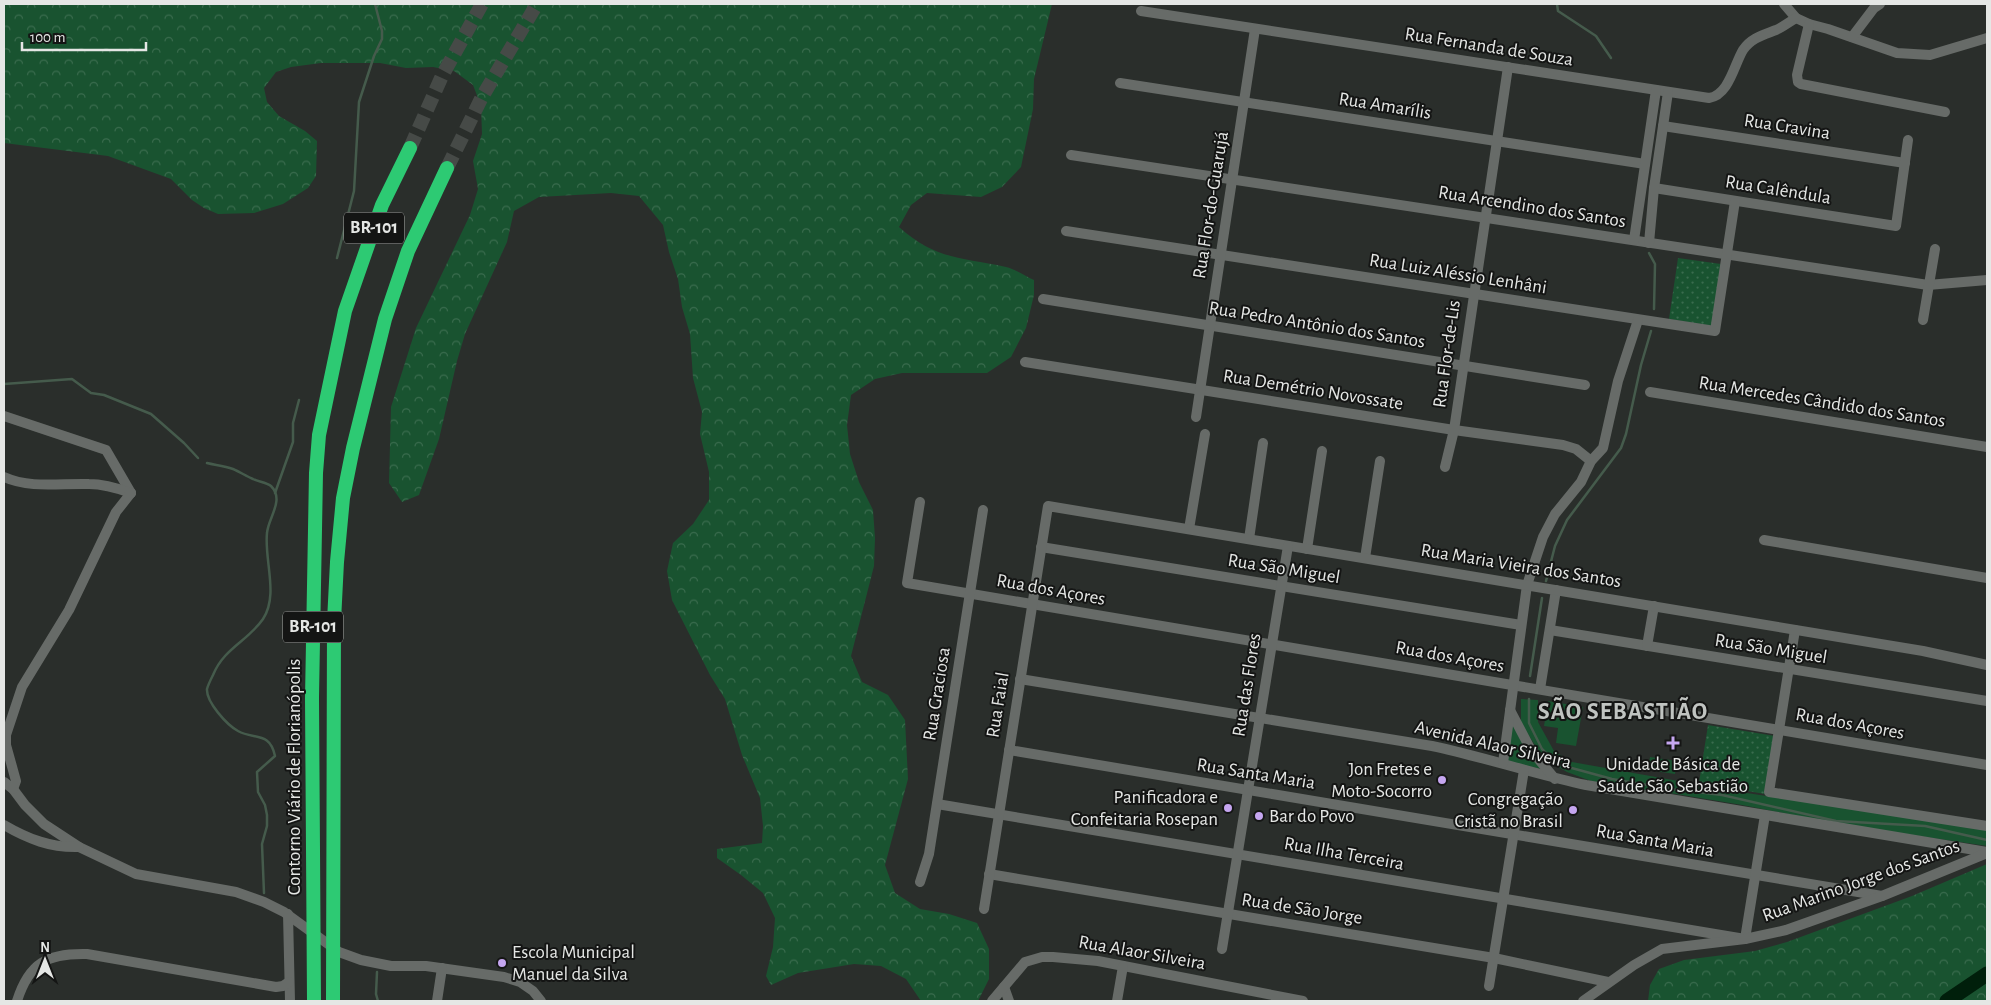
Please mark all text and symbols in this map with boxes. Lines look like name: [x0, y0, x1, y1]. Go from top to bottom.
scale bar: [22, 20, 146, 52]
street label: Rua Fernanda de Souza: [1403, 24, 1575, 70]
text: 100 m: [30, 30, 65, 45]
street label: Rua Amarílis: [1337, 89, 1433, 123]
street label: Rua Cravina: [1743, 111, 1832, 143]
street label: Rua Flor-do-Guarujá: [1190, 130, 1232, 280]
street label: Rua Calêndula: [1724, 172, 1832, 208]
street label: Rua Arcendino dos Santos: [1437, 183, 1627, 231]
road number: BR-101: [344, 212, 404, 244]
street label: Rua Luiz Aléssio Lenhâni: [1368, 251, 1548, 297]
street label: Rua Pedro Antônio dos Santos: [1207, 298, 1427, 352]
street label: Rua Flor-de-Lis: [1430, 299, 1464, 409]
street label: Rua Demétrio Novossate: [1222, 366, 1404, 414]
street label: Rua Mercedes Cândido dos Santos: [1697, 373, 1947, 431]
street label: Rua Maria Vieira dos Santos: [1419, 541, 1623, 591]
street label: Rua São Miguel: [1226, 551, 1342, 587]
street label: Rua dos Açores: [995, 571, 1107, 609]
road number: BR-101: [283, 612, 343, 642]
street label: Rua São Miguel: [1713, 631, 1829, 667]
street label: Rua das Flores: [1229, 632, 1265, 738]
street label: Rua dos Açores: [1394, 638, 1506, 676]
street label: Rua Graciosa: [920, 646, 954, 742]
street label: Contorno Viário de Florianópolis: [285, 659, 304, 895]
street label: Rua Faial: [983, 671, 1013, 739]
district label: SÃO SEBASTIÃO: [1538, 696, 1708, 724]
street label: Rua dos Açores: [1794, 705, 1906, 743]
street label: Avenida Alaor Silveira: [1413, 718, 1573, 772]
marker: Unidade Básica de Saúde São Sebastião: [1666, 736, 1680, 750]
street label: Rua Santa Maria: [1195, 755, 1317, 793]
place label: Unidade Básica de Saúde São Sebastião: [1598, 755, 1748, 796]
place label: Jon Fretes e Moto-Socorro: [1331, 760, 1432, 801]
marker: Jon Fretes e Moto-Socorro: [1436, 774, 1448, 786]
place label: Panificadora e Confeitaria Rosepan: [1071, 788, 1218, 829]
place label: Congregação Cristã no Brasil: [1454, 790, 1563, 831]
marker: Panificadora e Confeitaria Rosepan: [1222, 802, 1234, 814]
marker: Congregação Cristã no Brasil: [1567, 804, 1579, 816]
place label: Bar do Povo: [1269, 807, 1355, 826]
marker: Bar do Povo: [1253, 810, 1265, 822]
street label: Rua Santa Maria: [1594, 821, 1716, 861]
street label: Rua Ilha Terceira: [1282, 834, 1406, 874]
street label: Rua Marino Jorge dos Santos: [1760, 836, 1962, 926]
street label: Rua de São Jorge: [1240, 890, 1364, 928]
street label: Rua Alaor Silveira: [1077, 932, 1207, 974]
north arrow: [20, 935, 70, 985]
text: N: [40, 941, 50, 955]
place label: Escola Municipal Manuel da Silva: [512, 943, 635, 984]
marker: Escola Municipal Manuel da Silva: [496, 957, 508, 969]

